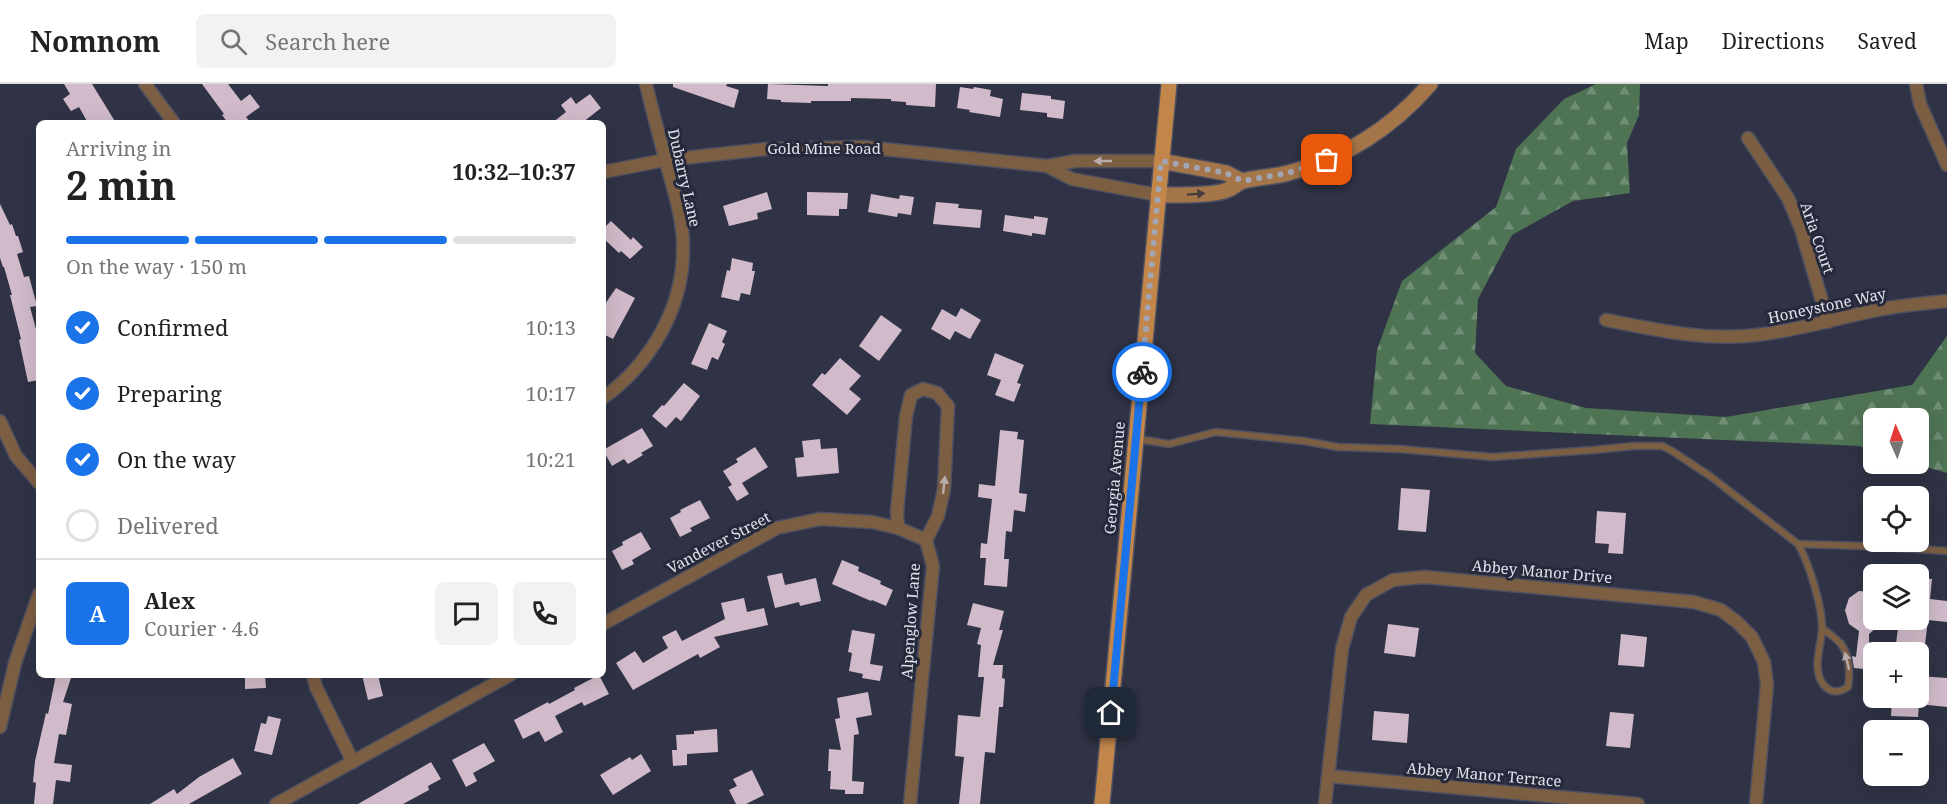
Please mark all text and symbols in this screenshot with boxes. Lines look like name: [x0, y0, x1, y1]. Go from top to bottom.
search box: [196, 14, 616, 68]
text: Nomnom: [30, 22, 160, 60]
icon: search: [217, 25, 250, 58]
text: Search here: [265, 26, 390, 56]
text: Map: [1644, 27, 1689, 55]
text: Directions: [1722, 27, 1824, 55]
text: Saved: [1857, 27, 1917, 55]
street label: Dubarry Lane: [664, 127, 706, 229]
pin: [1301, 134, 1352, 185]
text: Arriving in: [66, 135, 171, 162]
street label: Gold Mine Road: [767, 138, 881, 158]
icon: bag: [1310, 143, 1343, 176]
text: 10:32–10:37: [452, 156, 576, 186]
one-way arrow: [1093, 156, 1112, 166]
text: 2 min: [66, 158, 176, 211]
one-way arrow: [1187, 189, 1206, 198]
street label: Aria Court: [1796, 199, 1840, 276]
text: On the way · 150 m: [66, 253, 247, 280]
street label: Honeystone Way: [1766, 283, 1888, 327]
icon: check: [66, 311, 99, 344]
text: Confirmed: [117, 312, 228, 342]
text: 10:13: [526, 314, 576, 341]
courier: [1112, 342, 1172, 402]
icon: bike: [1126, 356, 1159, 389]
icon: check: [66, 377, 99, 410]
text: Preparing: [117, 378, 222, 408]
text: 10:17: [526, 380, 576, 407]
north arrow: [1863, 408, 1929, 474]
map controls: [1863, 408, 1929, 786]
street label: Georgia Avenue: [1099, 421, 1129, 535]
icon: check: [66, 443, 99, 476]
text: On the way: [117, 444, 236, 474]
text: 10:21: [526, 446, 576, 473]
one-way arrow: [939, 475, 949, 494]
button: locate: [1863, 486, 1929, 552]
street label: Vandever Street: [663, 507, 774, 578]
text: Delivered: [117, 510, 219, 540]
street label: Abbey Manor Drive: [1471, 555, 1613, 587]
street label: Alpenglow Lane: [896, 562, 924, 679]
button: layers: [1863, 564, 1929, 630]
button: chat: [435, 582, 498, 645]
button: phone: [513, 582, 576, 645]
text: Alex: [144, 585, 195, 615]
text: A: [89, 598, 106, 628]
text: Courier · 4.6: [144, 615, 259, 642]
button: +: [1863, 642, 1929, 708]
one-way arrow: [1841, 652, 1851, 670]
pin: [1085, 687, 1136, 738]
icon: home: [1094, 696, 1127, 729]
button: −: [1863, 720, 1929, 786]
street label: Abbey Manor Terrace: [1406, 757, 1562, 791]

